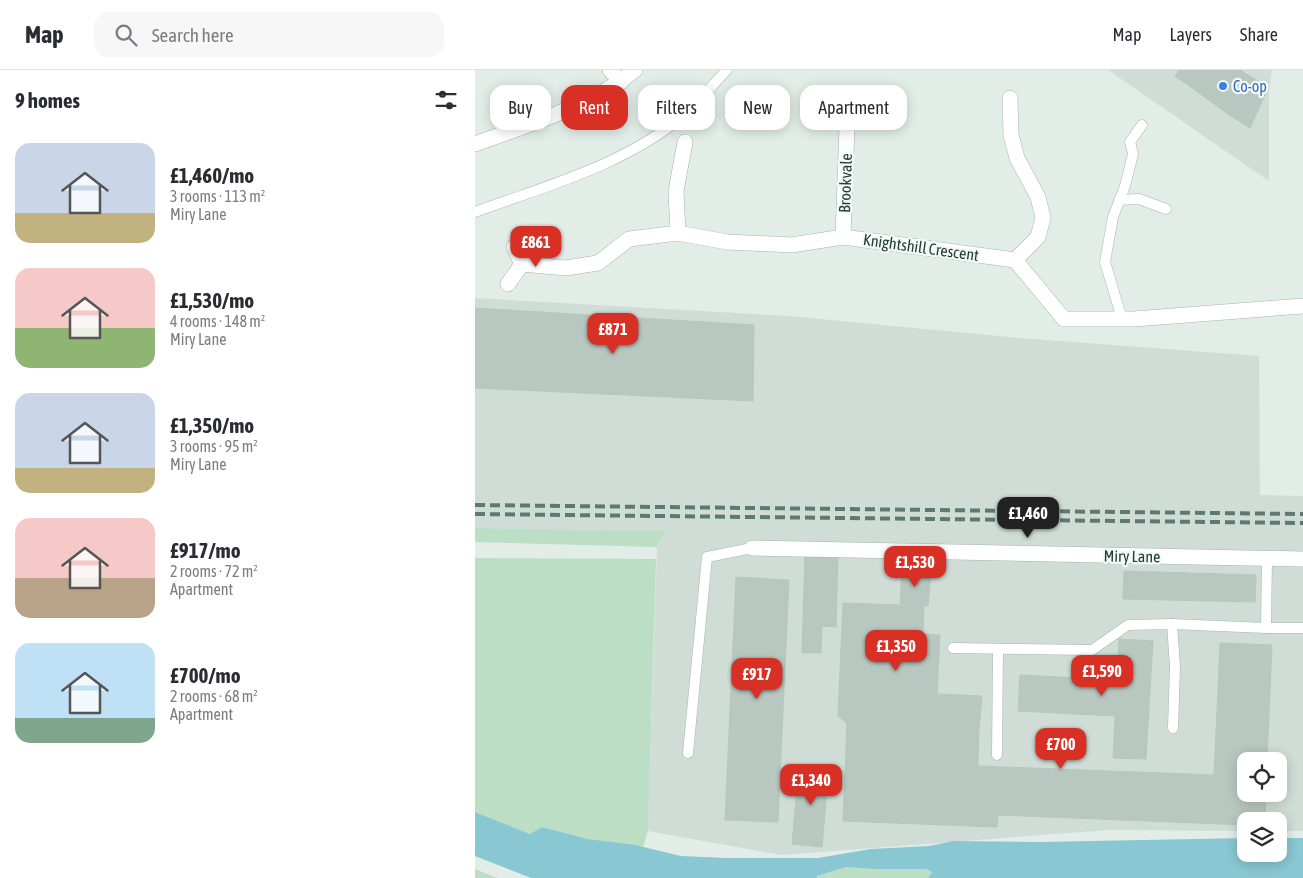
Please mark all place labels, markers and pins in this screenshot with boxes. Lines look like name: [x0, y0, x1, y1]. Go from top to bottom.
place label: Co-op: [1233, 77, 1267, 96]
marker: Co-op: [1217, 80, 1229, 92]
pin: £861: [506, 226, 566, 268]
pin: £871: [583, 312, 643, 355]
pin: £1,460: [987, 496, 1069, 539]
pin: £1,530: [874, 546, 956, 588]
pin: £1,350: [855, 630, 937, 672]
pin: £1,590: [1061, 654, 1143, 697]
pin: £917: [727, 658, 787, 700]
pin: £700: [1031, 728, 1091, 770]
pin: £1,340: [770, 764, 852, 806]

